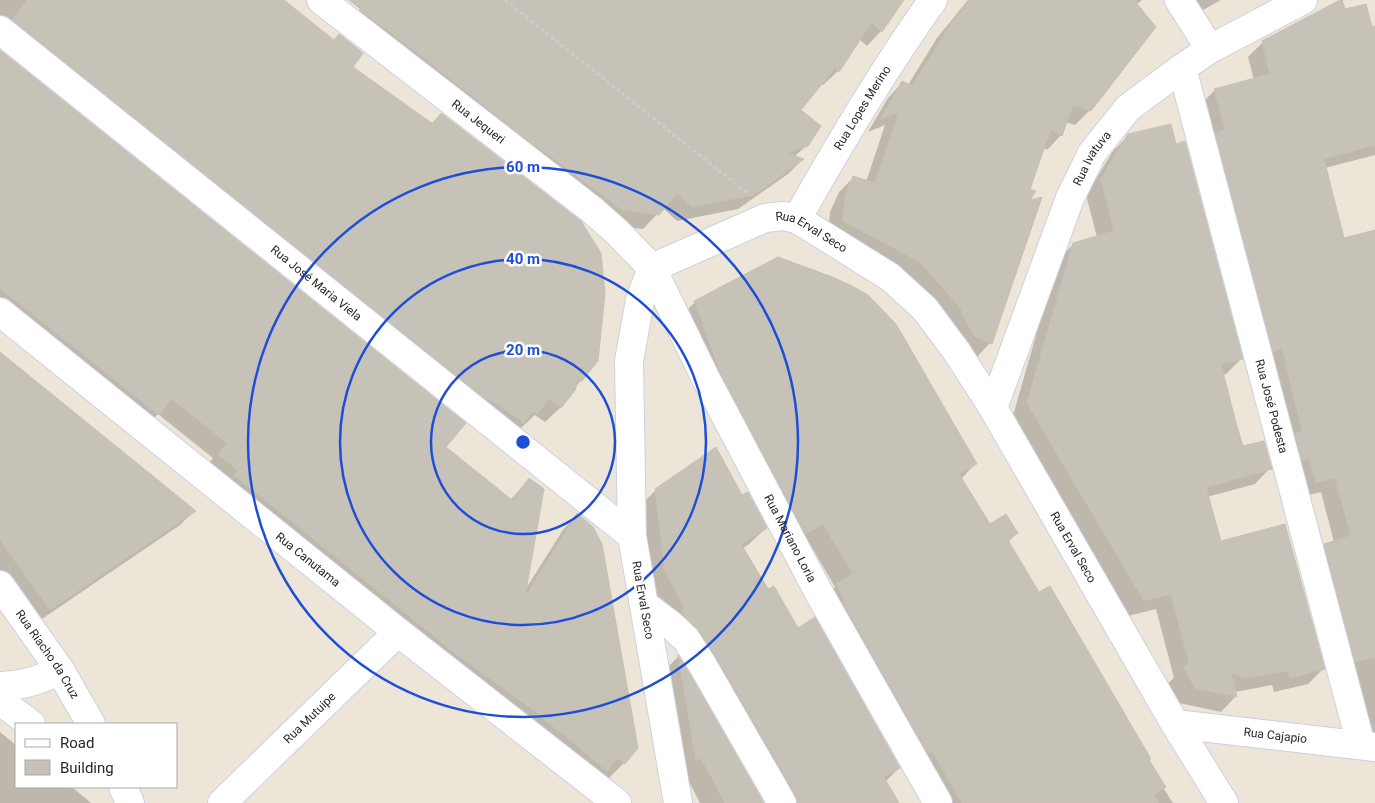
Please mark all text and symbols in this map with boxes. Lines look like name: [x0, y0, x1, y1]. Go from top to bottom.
street label: Rua Lopes Merino: [831, 63, 894, 153]
street label: Rua Jequeri: [449, 97, 508, 147]
street label: Rua Ivatuva: [1070, 128, 1114, 188]
text: 60 m: [506, 158, 540, 176]
street label: Rua Erval Seco: [775, 209, 850, 255]
street label: Rua José Maria Viela: [268, 243, 364, 324]
text: 40 m: [506, 250, 540, 268]
text: 20 m: [506, 341, 540, 359]
street label: Rua José Podesta: [1252, 358, 1291, 455]
centre of rings: [514, 433, 532, 451]
street label: Rua Mariano Loria: [761, 492, 819, 585]
street label: Rua Erval Seco: [1047, 509, 1099, 585]
street label: Rua Canutama: [273, 529, 343, 590]
street label: Rua Erval Seco: [629, 560, 657, 640]
street label: Rua Riacho da Cruz: [13, 607, 82, 701]
street label: Rua Mutuipe: [281, 690, 339, 746]
legend: [15, 723, 178, 788]
street label: Rua Cajapio: [1243, 725, 1308, 746]
text: Road: [60, 734, 94, 752]
text: Building: [60, 759, 114, 777]

